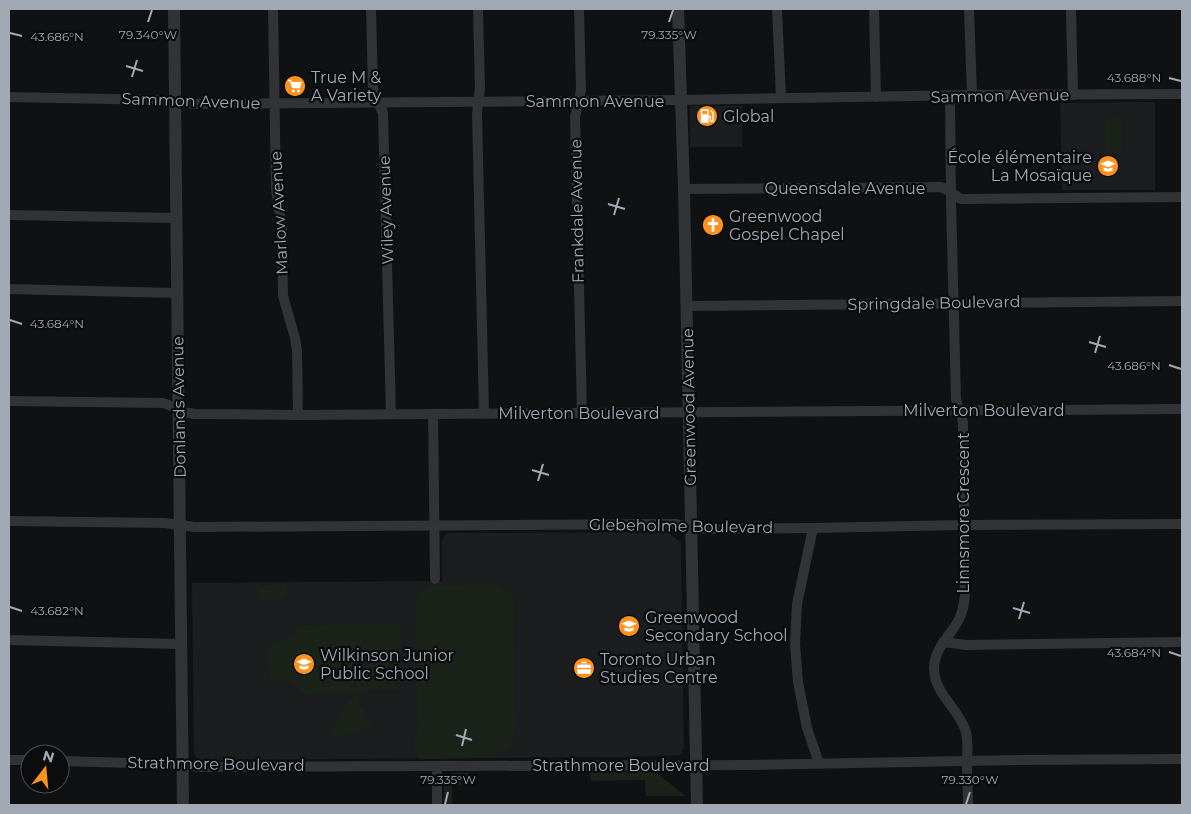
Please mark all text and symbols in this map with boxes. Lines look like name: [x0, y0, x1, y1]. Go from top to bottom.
text: 79.340°W: [119, 27, 177, 42]
text: 79.335°W: [641, 27, 697, 42]
text: 43.686°N: [30, 29, 84, 44]
place label: True M & A Variety: [311, 68, 382, 105]
text: 43.688°N: [1107, 70, 1161, 85]
supermarket icon: True M & A Variety: [283, 74, 307, 98]
street label: Sammon Avenue: [931, 85, 1069, 107]
street label: Sammon Avenue: [121, 89, 261, 113]
street label: Sammon Avenue: [526, 92, 664, 111]
fuel station icon: Global: [695, 104, 719, 128]
place label: Global: [723, 107, 774, 126]
street label: Frankdale Avenue: [566, 139, 588, 283]
place label: École élémentaire La Mosaïque: [947, 148, 1092, 185]
street label: Marlow Avenue: [266, 151, 292, 275]
school or university icon: École élémentaire La Mosaïque: [1096, 154, 1120, 178]
street label: Wiley Avenue: [375, 155, 397, 265]
street label: Queensdale Avenue: [765, 179, 925, 198]
place label: Greenwood Gospel Chapel: [729, 207, 845, 244]
church icon: Greenwood Gospel Chapel: [701, 213, 725, 237]
street label: Springdale Boulevard: [847, 292, 1021, 314]
text: 43.684°N: [30, 316, 84, 331]
street label: Greenwood Avenue: [678, 328, 700, 486]
street label: Donlands Avenue: [168, 336, 190, 478]
text: 43.686°N: [1107, 358, 1161, 373]
street label: Milverton Boulevard: [903, 401, 1065, 420]
street label: Milverton Boulevard: [498, 404, 660, 423]
street label: Linnsmore Crescent: [954, 432, 973, 594]
street label: Glebeholme Boulevard: [589, 515, 773, 537]
text: 43.682°N: [30, 603, 84, 618]
place label: Greenwood Secondary School: [645, 608, 788, 645]
school or university icon: Greenwood Secondary School: [617, 614, 641, 638]
text: 43.684°N: [1107, 645, 1161, 660]
place label: Wilkinson Junior Public School: [320, 646, 454, 683]
place label: Toronto Urban Studies Centre: [600, 650, 718, 687]
school or university icon: Wilkinson Junior Public School: [292, 652, 316, 676]
office icon: Toronto Urban Studies Centre: [572, 656, 596, 680]
north arrow: [20, 744, 70, 794]
text: N: [41, 746, 57, 767]
street label: Strathmore Boulevard: [127, 753, 305, 775]
street label: Strathmore Boulevard: [532, 756, 710, 775]
text: 79.335°W: [420, 772, 476, 787]
text: 79.330°W: [941, 772, 999, 787]

